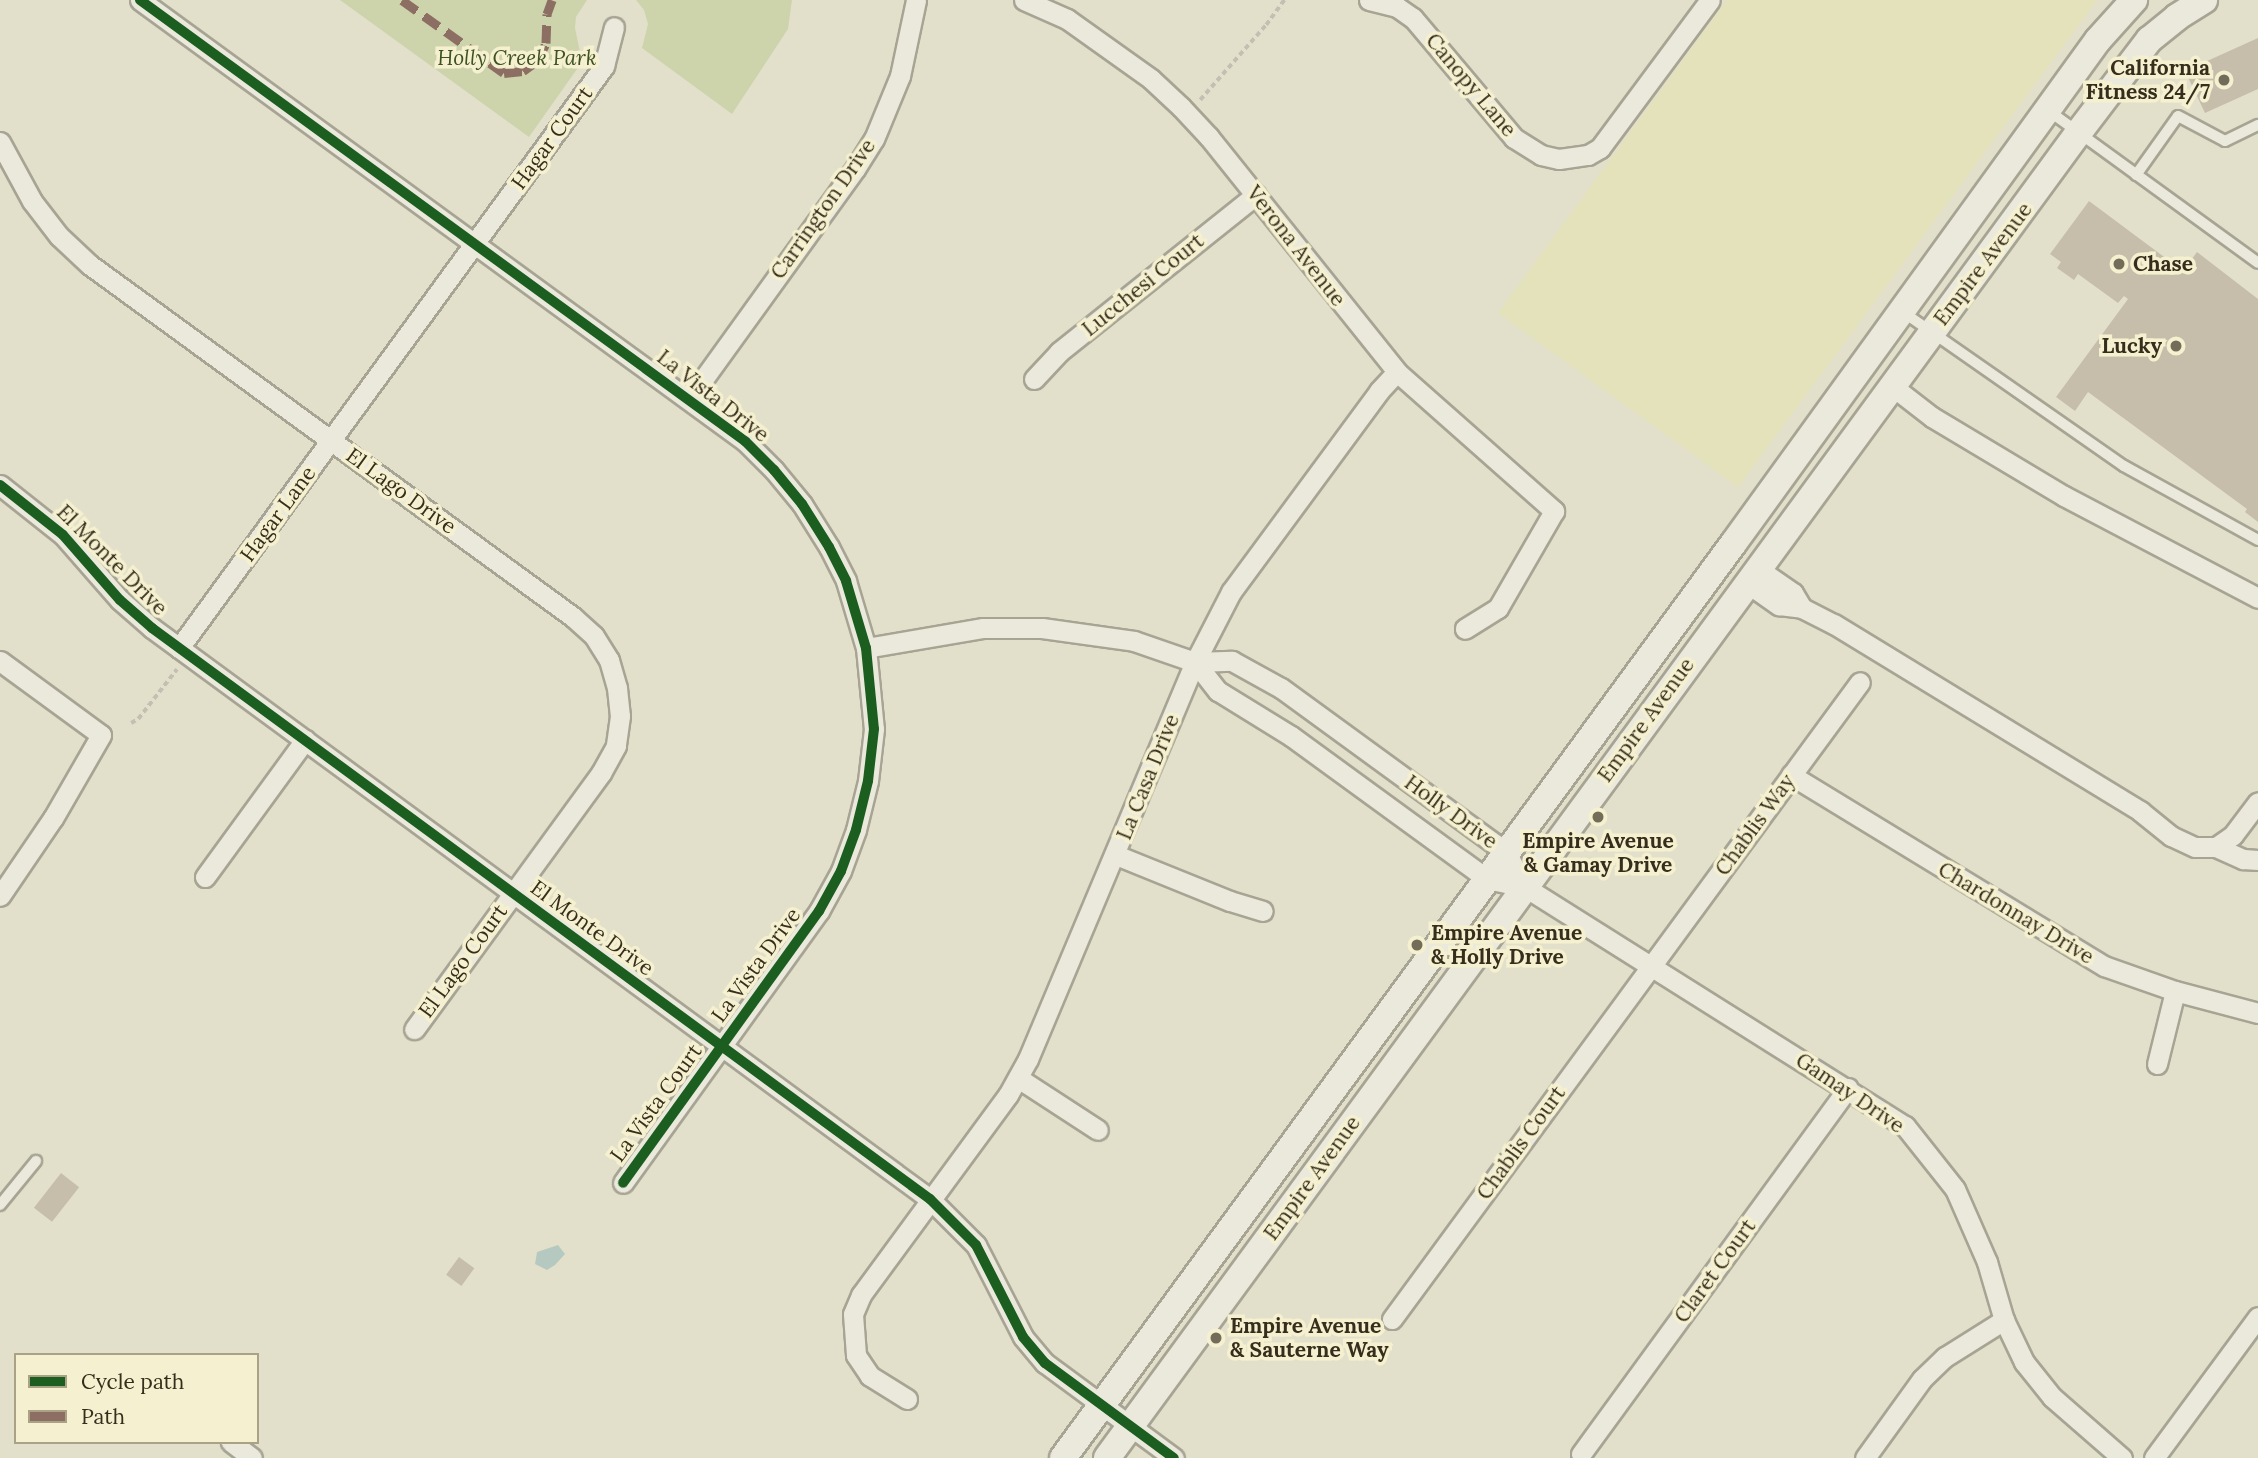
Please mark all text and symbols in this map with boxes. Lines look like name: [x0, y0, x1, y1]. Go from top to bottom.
street label: Canopy Lane: [1421, 28, 1521, 142]
park label: Holly Creek Park: [437, 45, 597, 71]
place label: California Fitness 24/7: [2086, 55, 2210, 105]
marker: California Fitness 24/7: [2216, 72, 2232, 88]
street label: Hagar Court: [506, 82, 598, 194]
street label: Carrington Drive: [765, 134, 881, 284]
street label: Verona Avenue: [1241, 181, 1351, 311]
street label: Empire Avenue: [1929, 198, 2037, 330]
street label: Lucchesi Court: [1077, 228, 1209, 342]
place label: Chase: [2133, 251, 2193, 277]
marker: Chase: [2111, 256, 2127, 272]
place label: Lucky: [2102, 333, 2162, 359]
marker: Lucky: [2168, 338, 2184, 354]
street label: La Vista Drive: [652, 345, 774, 447]
street label: El Lago Drive: [341, 443, 461, 539]
street label: Hagar Lane: [235, 461, 321, 567]
street label: El Monte Drive: [52, 500, 172, 620]
street label: Empire Avenue: [1592, 653, 1700, 787]
street label: La Casa Drive: [1111, 711, 1185, 843]
street label: Chablis Way: [1710, 769, 1800, 881]
street label: Holly Drive: [1400, 770, 1502, 854]
marker: Empire Avenue & Gamay Drive: [1590, 809, 1606, 825]
place label: Empire Avenue & Gamay Drive: [1522, 828, 1674, 878]
street label: Chardonnay Drive: [1934, 857, 2098, 969]
street label: El Monte Drive: [526, 875, 658, 981]
street label: El Lago Court: [413, 899, 513, 1023]
street label: La Vista Drive: [706, 903, 806, 1027]
place label: Empire Avenue & Holly Drive: [1431, 920, 1582, 970]
marker: Empire Avenue & Holly Drive: [1409, 937, 1425, 953]
street label: La Vista Court: [605, 1039, 707, 1167]
street label: Gamay Drive: [1791, 1048, 1909, 1138]
street label: Chablis Court: [1471, 1081, 1571, 1205]
street label: Empire Avenue: [1258, 1111, 1366, 1245]
street label: Claret Court: [1669, 1214, 1761, 1328]
place label: Empire Avenue & Sauterne Way: [1230, 1313, 1388, 1363]
marker: Empire Avenue & Sauterne Way: [1208, 1330, 1224, 1346]
legend: [14, 1353, 259, 1444]
text: Cycle path: [81, 1368, 184, 1395]
text: Path: [81, 1403, 125, 1430]

